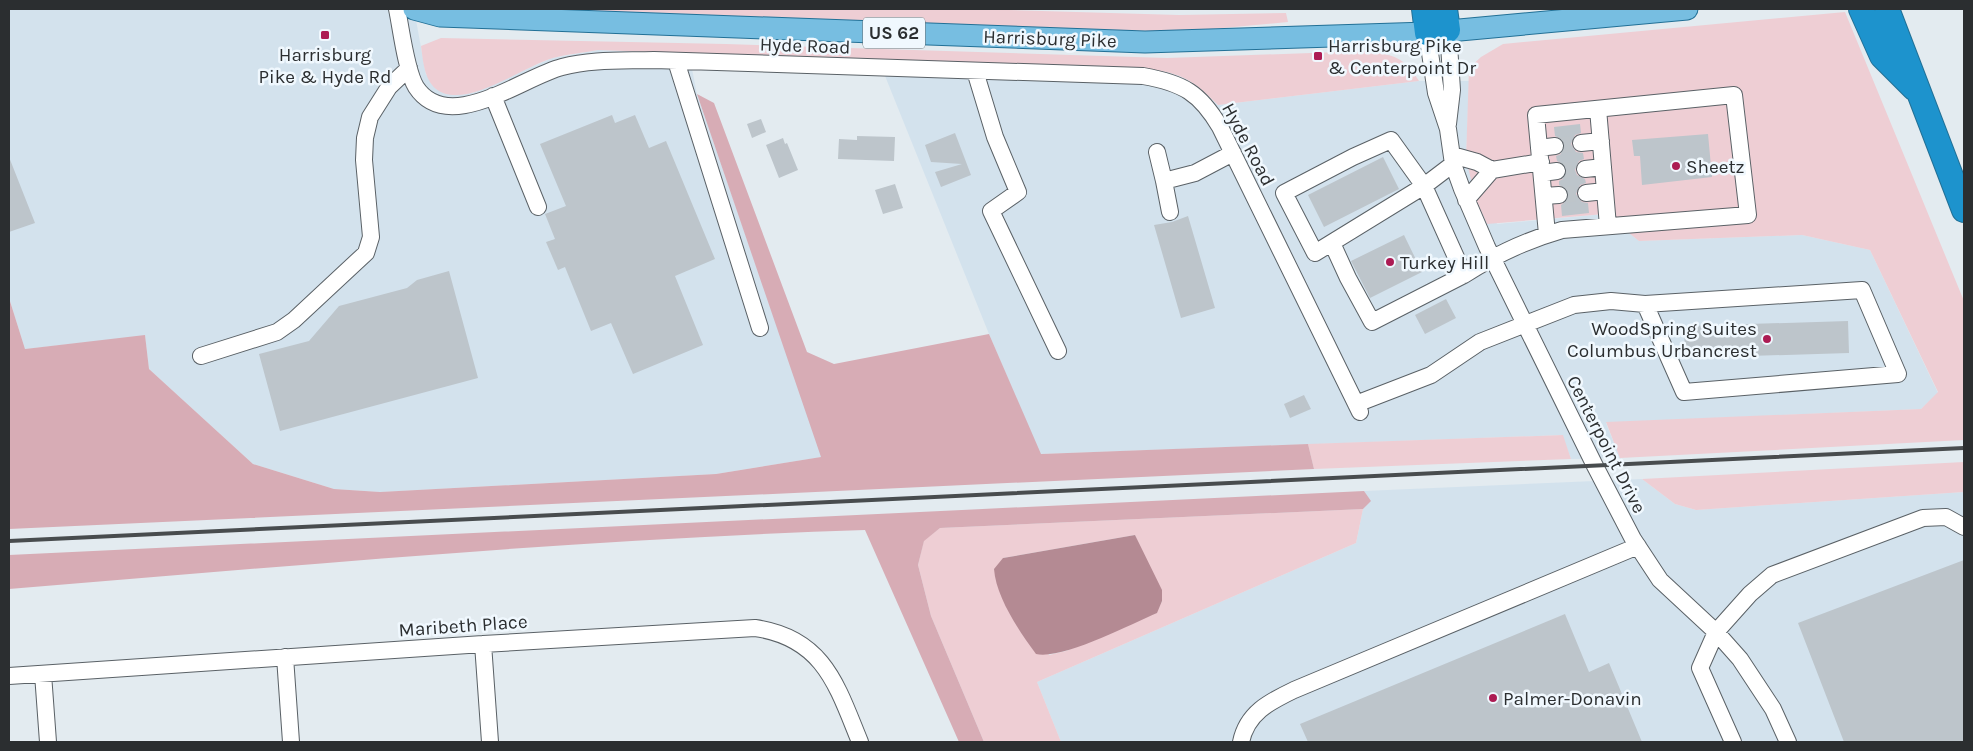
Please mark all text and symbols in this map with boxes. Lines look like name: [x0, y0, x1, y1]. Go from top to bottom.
road number: US 62: [863, 17, 925, 48]
street label: Harrisburg Pike: [983, 26, 1117, 52]
marker: Harrisburg Pike & Hyde Rd: [319, 29, 331, 41]
street label: Hyde Road: [759, 33, 851, 59]
place label: Harrisburg Pike & Centerpoint Dr: [1328, 35, 1476, 79]
place label: Harrisburg Pike & Hyde Rd: [258, 44, 392, 88]
marker: Harrisburg Pike & Centerpoint Dr: [1312, 50, 1324, 62]
street label: Hyde Road: [1217, 99, 1279, 190]
place label: Sheetz: [1686, 156, 1745, 178]
marker: Sheetz: [1670, 160, 1682, 172]
place label: Turkey Hill: [1400, 252, 1489, 274]
marker: Turkey Hill: [1384, 256, 1396, 268]
place label: WoodSpring Suites Columbus Urbancrest: [1567, 318, 1757, 362]
marker: WoodSpring Suites Columbus Urbancrest: [1761, 333, 1773, 345]
street label: Centerpoint Drive: [1562, 372, 1650, 517]
street label: Maribeth Place: [398, 611, 528, 641]
place label: Palmer-Donavin: [1503, 688, 1642, 710]
marker: Palmer-Donavin: [1487, 692, 1499, 704]

